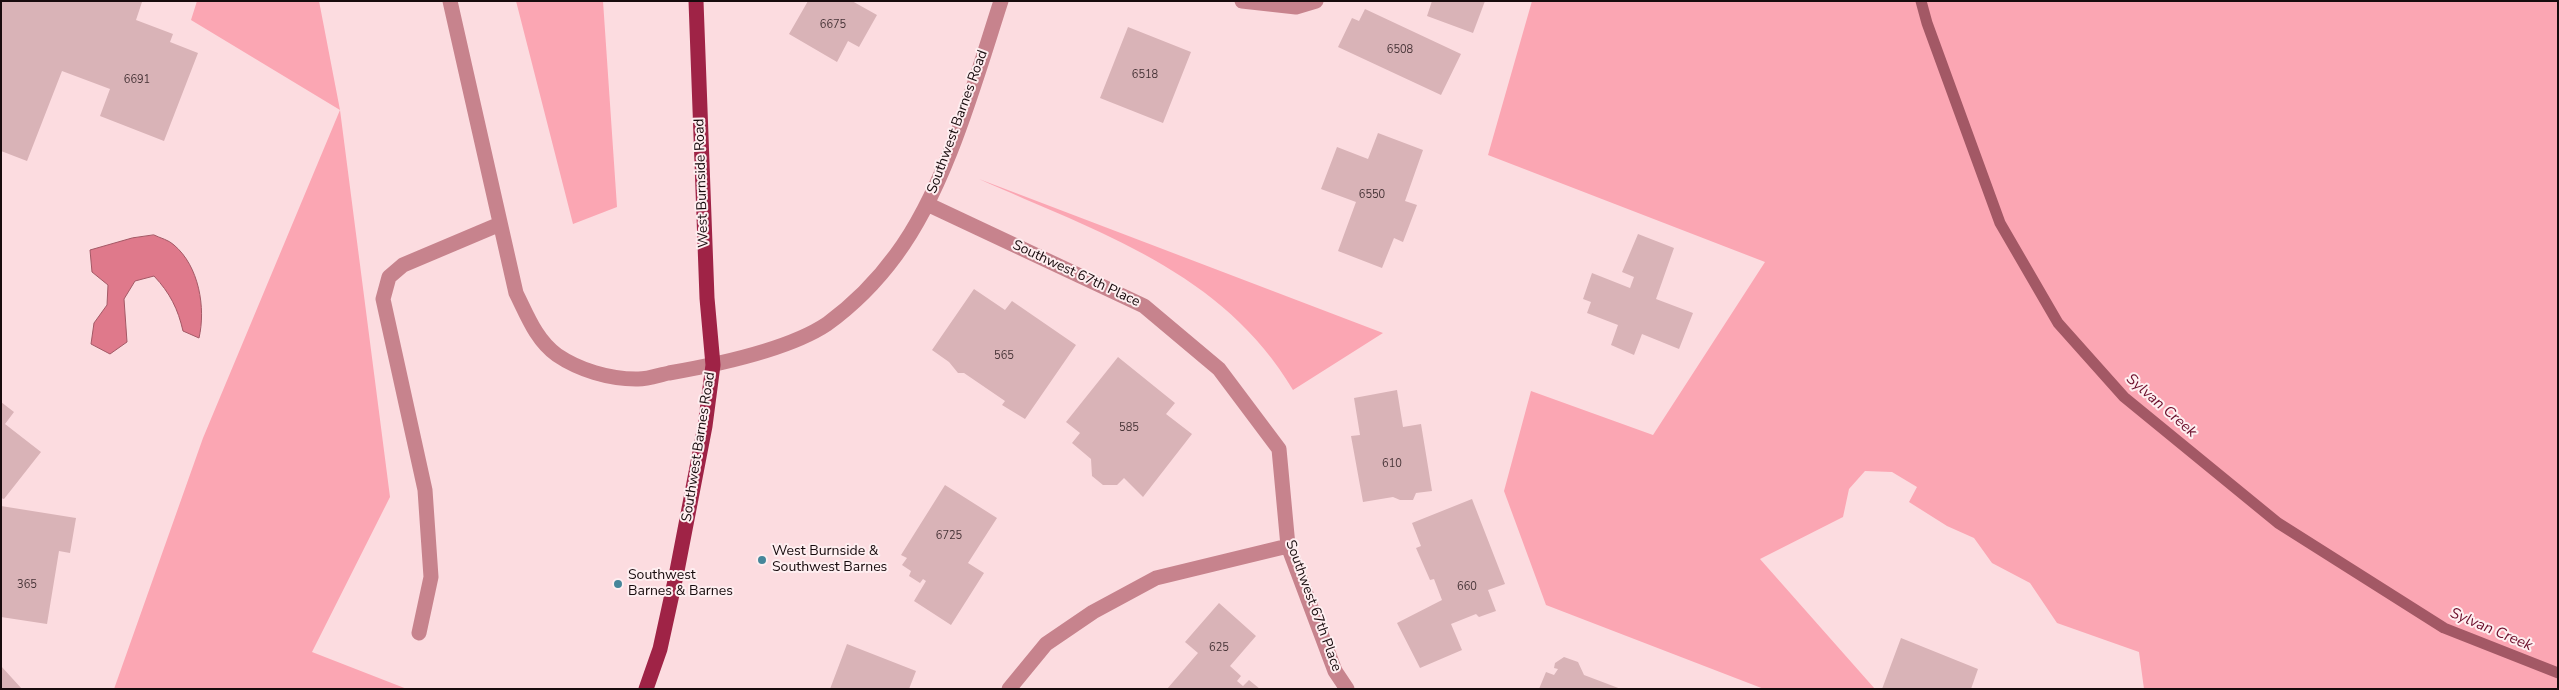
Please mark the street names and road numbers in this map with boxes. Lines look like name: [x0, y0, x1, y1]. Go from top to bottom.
street label: Southwest Barnes Road: [924, 48, 992, 196]
street label: West Burnside Road: [691, 118, 713, 248]
street label: Southwest 67th Place: [1010, 237, 1142, 311]
street label: Southwest Barnes Road: [679, 371, 719, 523]
street label: Southwest 67th Place: [1281, 538, 1345, 674]

